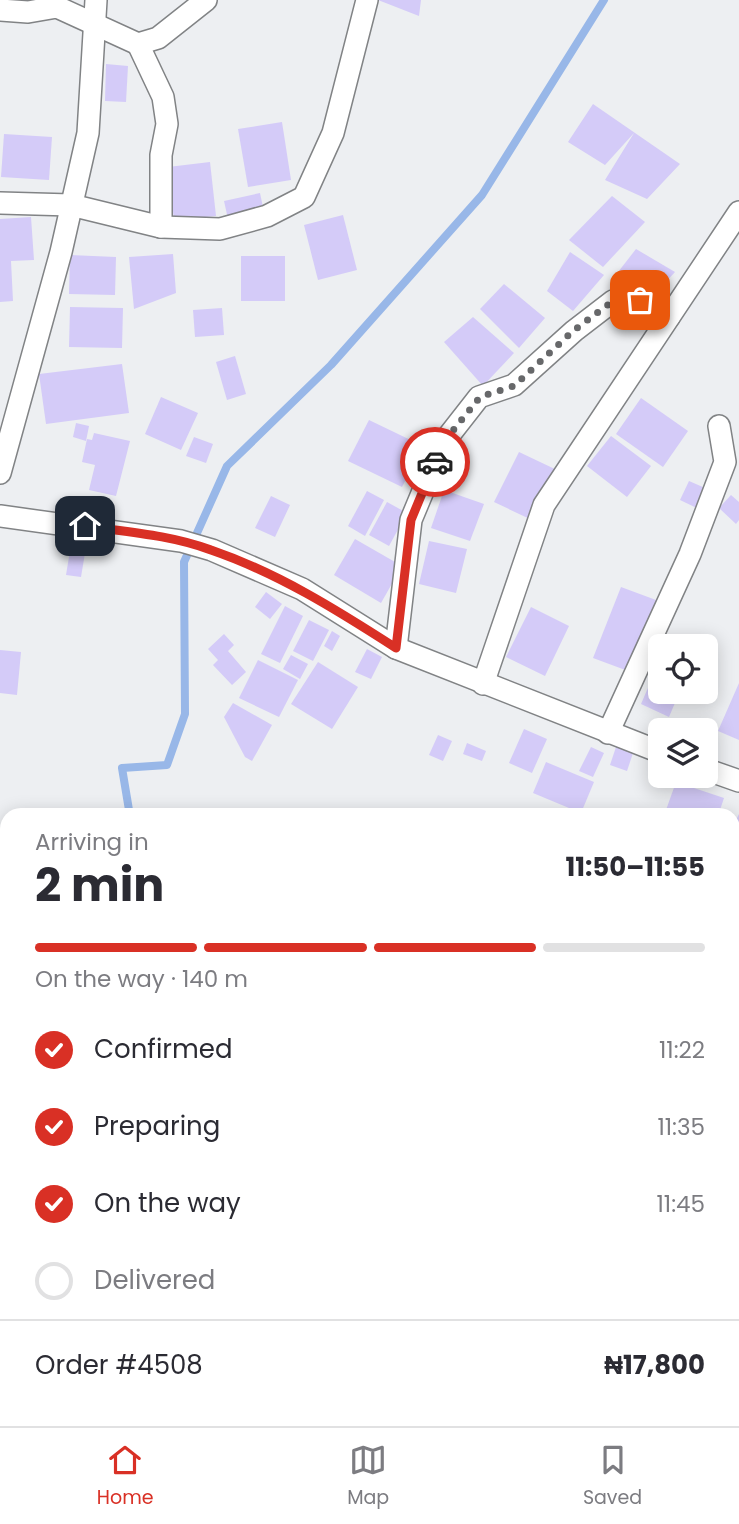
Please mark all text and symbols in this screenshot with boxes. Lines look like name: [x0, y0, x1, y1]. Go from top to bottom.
pin: [610, 270, 670, 330]
icon: bag: [621, 281, 659, 319]
courier: [400, 427, 470, 497]
icon: car: [416, 443, 454, 481]
pin: [55, 496, 115, 556]
icon: home: [66, 507, 104, 545]
map controls: [648, 634, 718, 788]
button: locate: [648, 634, 718, 704]
button: layers: [648, 718, 718, 788]
text: Arriving in: [35, 826, 149, 858]
text: 11:50–11:55: [565, 849, 705, 885]
text: 2 min: [35, 853, 164, 917]
text: On the way · 140 m: [35, 963, 248, 995]
icon: check: [35, 1031, 73, 1069]
text: Confirmed: [94, 1031, 232, 1067]
text: 11:22: [659, 1034, 705, 1066]
icon: check: [35, 1108, 73, 1146]
text: Preparing: [94, 1108, 220, 1144]
text: 11:35: [657, 1111, 705, 1143]
icon: check: [35, 1185, 73, 1223]
text: On the way: [94, 1185, 241, 1221]
text: 11:45: [656, 1188, 705, 1220]
text: Delivered: [94, 1262, 215, 1298]
text: Order #4508: [35, 1347, 203, 1383]
text: ₦17,800: [604, 1347, 705, 1383]
tab: Home: [97, 1441, 154, 1512]
tab: Map: [347, 1441, 389, 1512]
tab: Saved: [583, 1441, 642, 1512]

